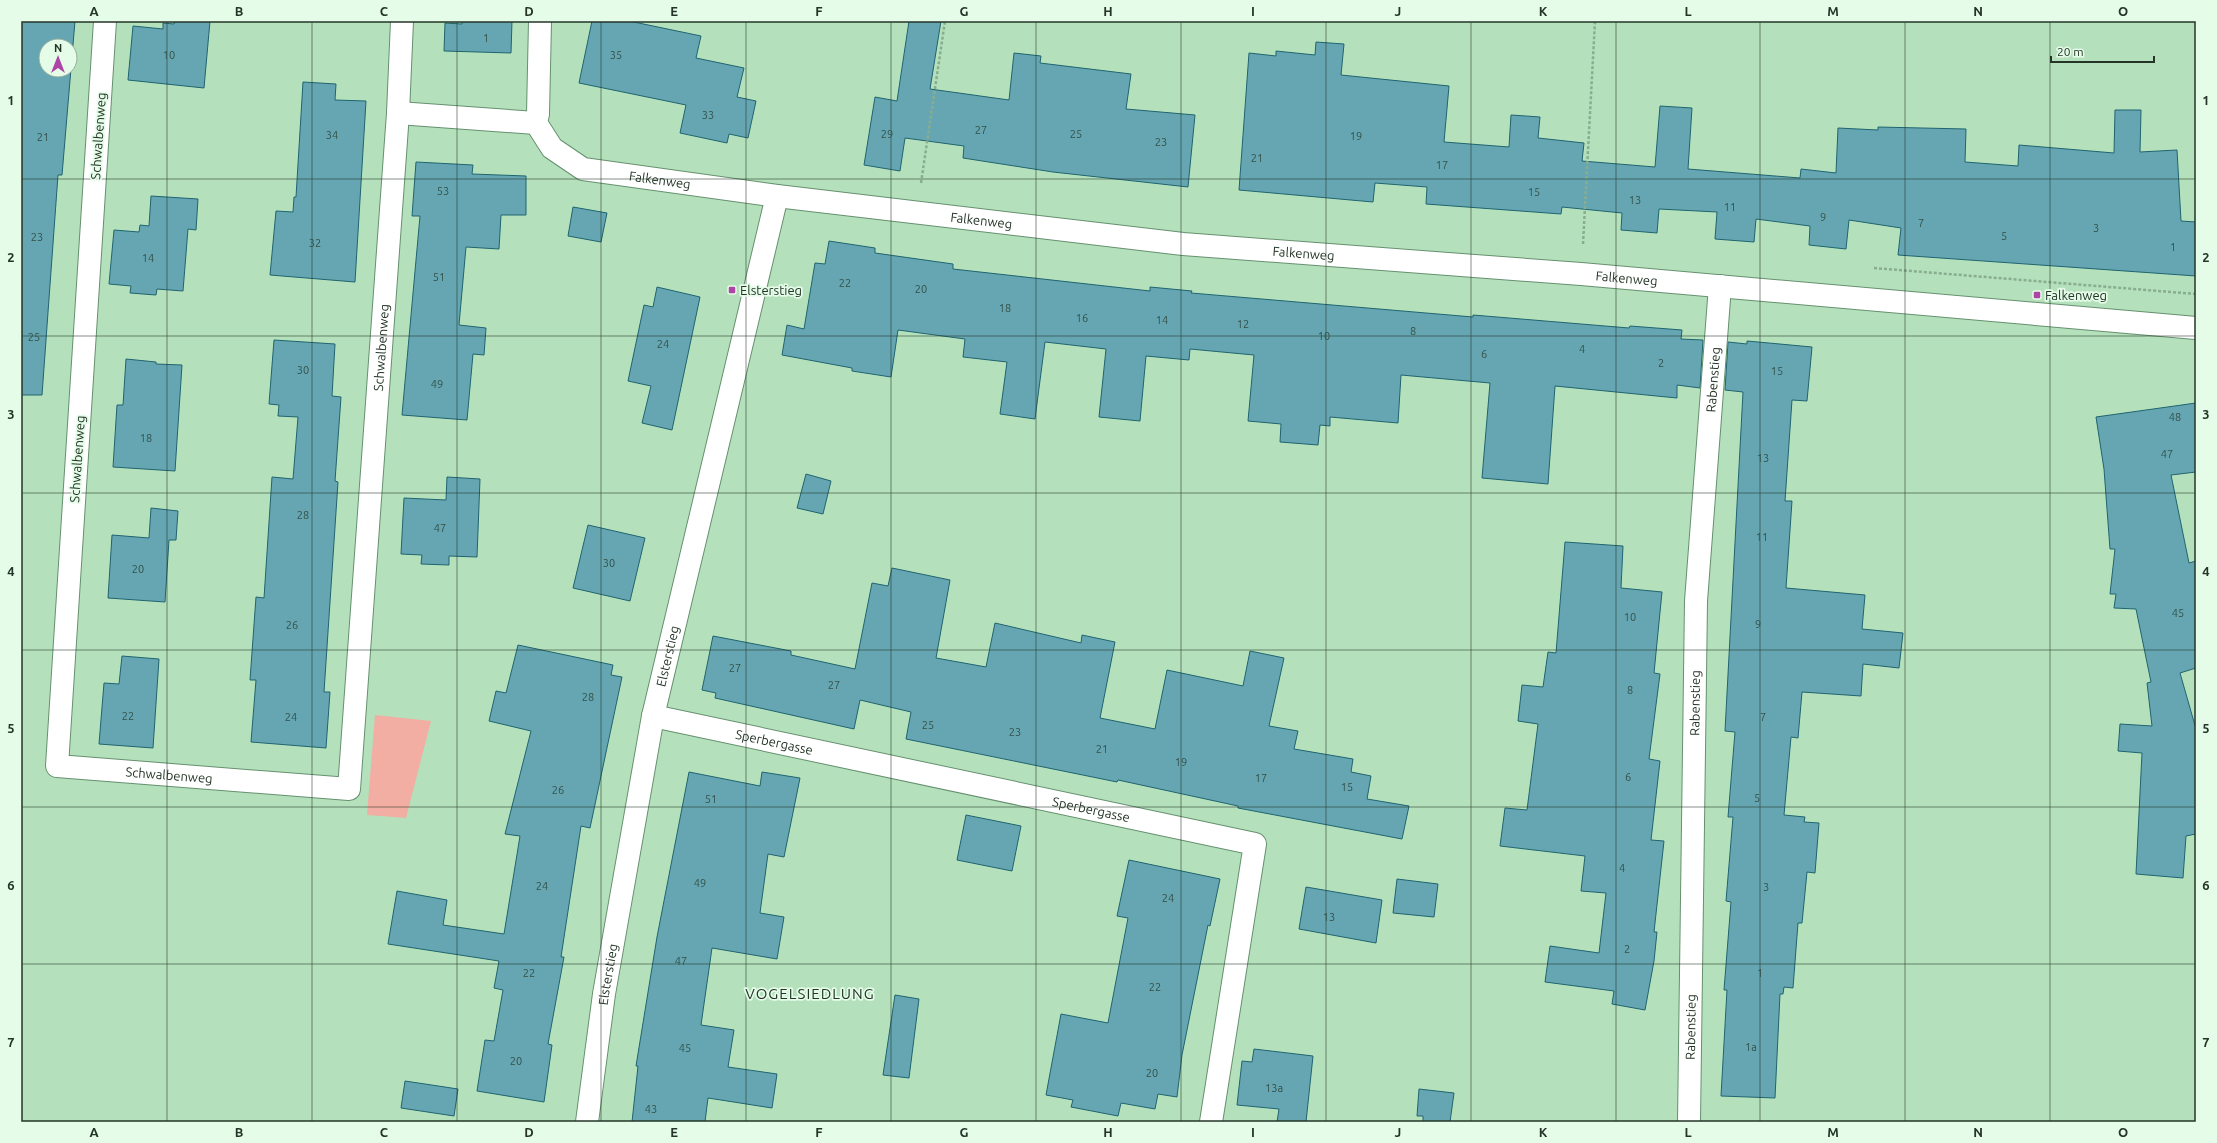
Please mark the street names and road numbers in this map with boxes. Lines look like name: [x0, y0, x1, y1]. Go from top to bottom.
street label: Schwalbenweg: [88, 92, 108, 180]
street label: Falkenweg: [628, 168, 692, 191]
street label: Falkenweg: [950, 210, 1013, 231]
street label: Falkenweg: [1272, 244, 1335, 262]
street label: Falkenweg: [1595, 268, 1658, 288]
street label: Schwalbenweg: [371, 304, 391, 392]
street label: Rabenstieg: [1703, 346, 1722, 413]
street label: Schwalbenweg: [67, 415, 87, 503]
street label: Elsterstieg: [653, 624, 681, 688]
street label: Rabenstieg: [1687, 670, 1702, 736]
street label: Sperbergasse: [734, 727, 814, 757]
street label: Schwalbenweg: [125, 764, 213, 785]
street label: Sperbergasse: [1051, 794, 1131, 824]
street label: Elsterstieg: [596, 943, 620, 1006]
street label: Rabenstieg: [1683, 994, 1698, 1060]

